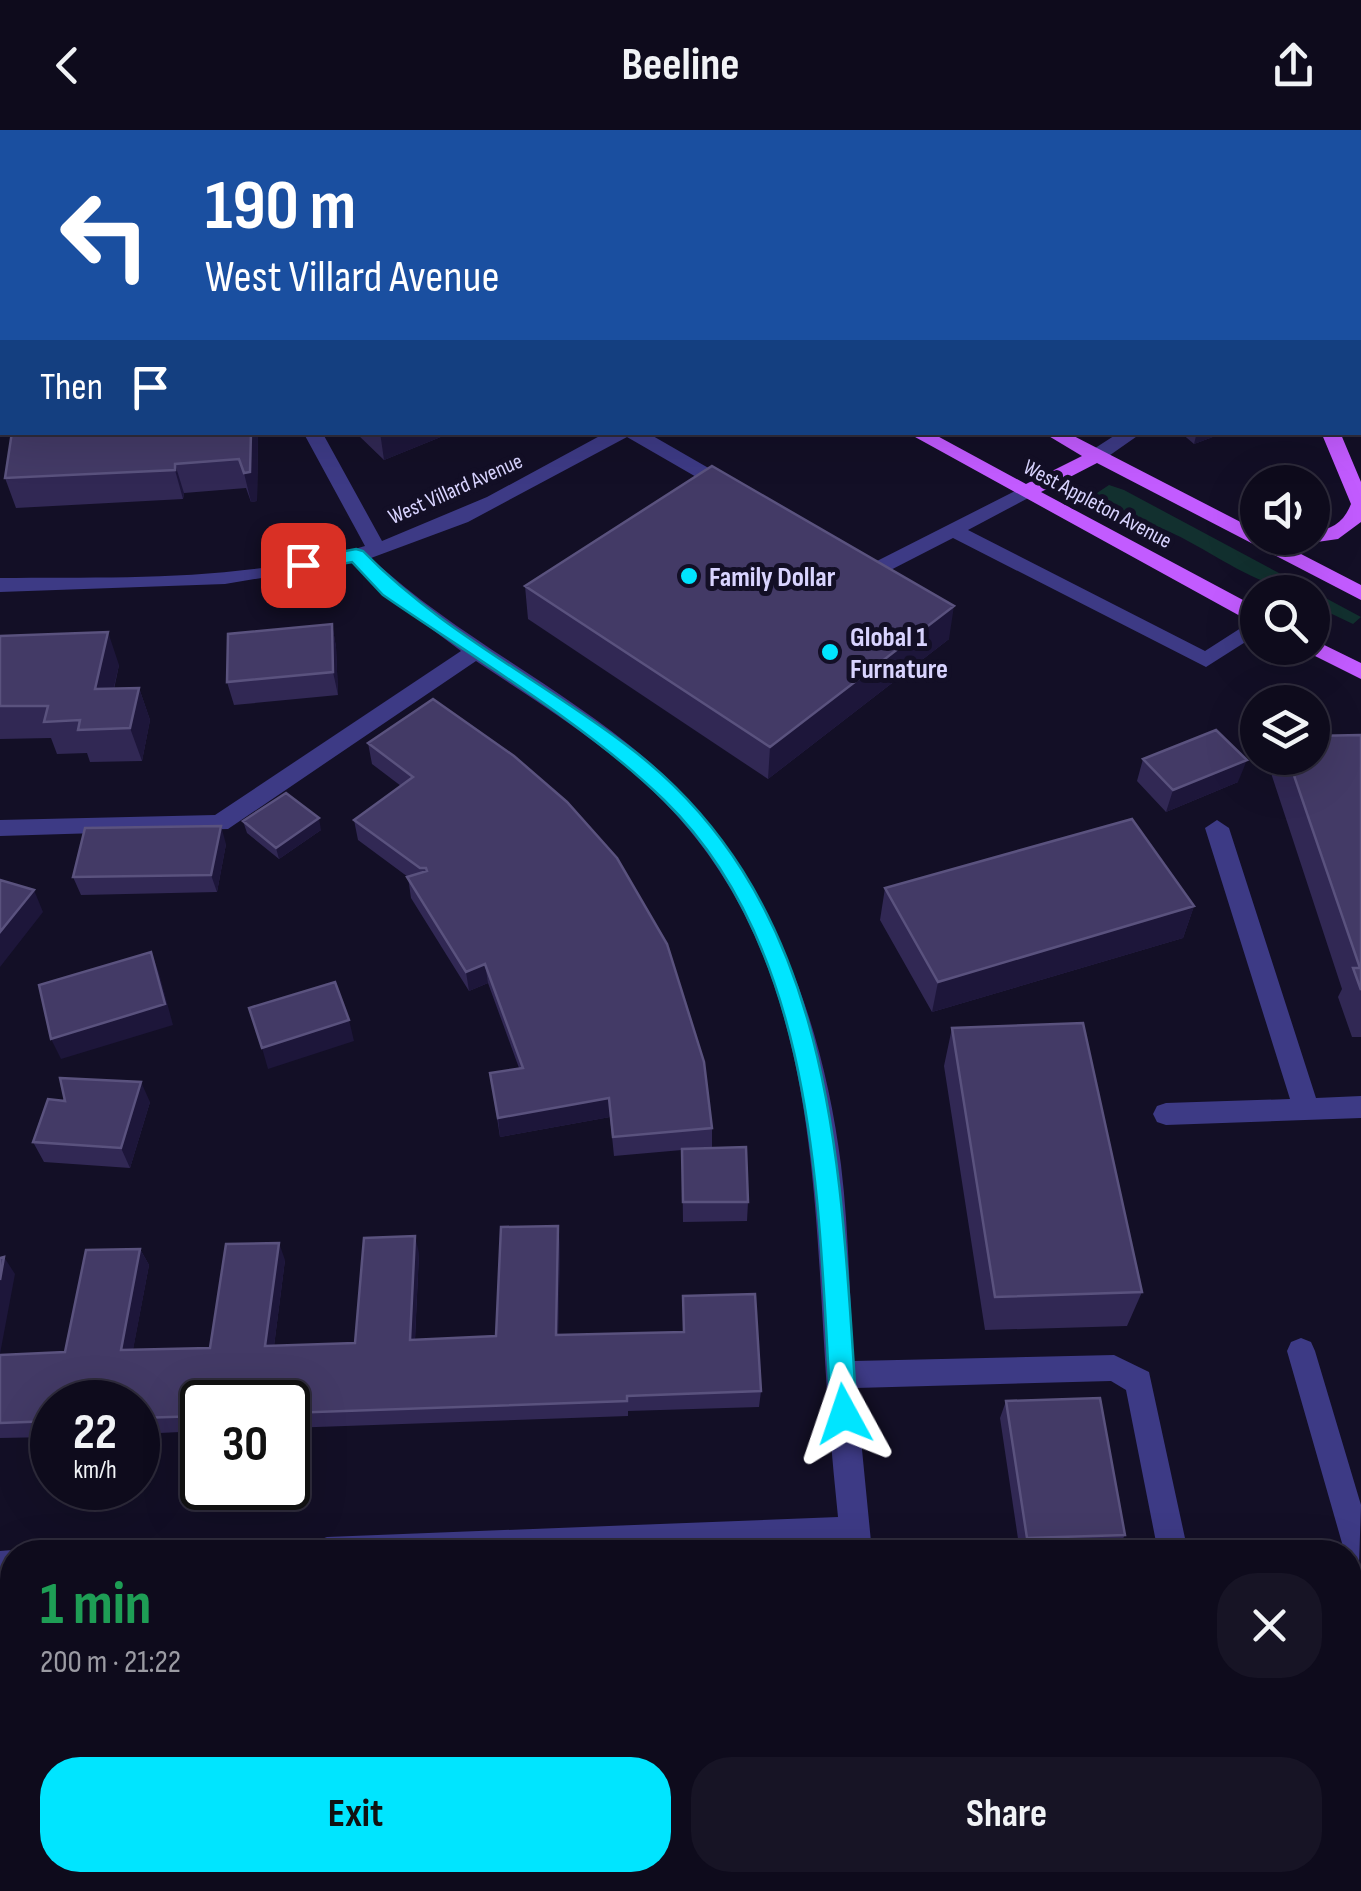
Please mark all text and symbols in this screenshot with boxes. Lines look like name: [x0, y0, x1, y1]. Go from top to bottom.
icon: back: [40, 38, 95, 93]
text: Beeline: [622, 38, 739, 93]
icon: share: [1266, 38, 1321, 93]
text: 190 m: [205, 165, 356, 249]
icon: left: [40, 170, 170, 300]
text: West Villard Avenue: [205, 250, 499, 305]
icon: arrive: [123, 360, 178, 415]
text: Then: [40, 365, 103, 410]
street label: West Villard Avenue: [384, 448, 527, 531]
street label: West Appleton Avenue: [1018, 454, 1176, 555]
map controls: [1240, 465, 1330, 775]
button: sound: [1240, 465, 1330, 555]
pin: [261, 523, 346, 608]
icon: arrive: [276, 538, 331, 593]
place label: Family Dollar: [709, 561, 836, 594]
marker: Family Dollar: [678, 565, 700, 587]
button: search: [1240, 575, 1330, 665]
place label: Global 1 Furnature: [850, 621, 948, 686]
marker: Global 1 Furnature: [819, 641, 841, 663]
button: layers: [1240, 685, 1330, 775]
position arrow: [792, 1362, 896, 1466]
speed limit sign: 30: [180, 1380, 310, 1510]
text: 22: [73, 1403, 117, 1463]
text: km/h: [73, 1455, 117, 1486]
text: 1 min: [40, 1569, 152, 1641]
button: close: [1217, 1573, 1322, 1678]
text: 200 m · 21:22: [40, 1643, 181, 1682]
button: Exit: [40, 1757, 671, 1872]
button: Share: [691, 1757, 1322, 1872]

